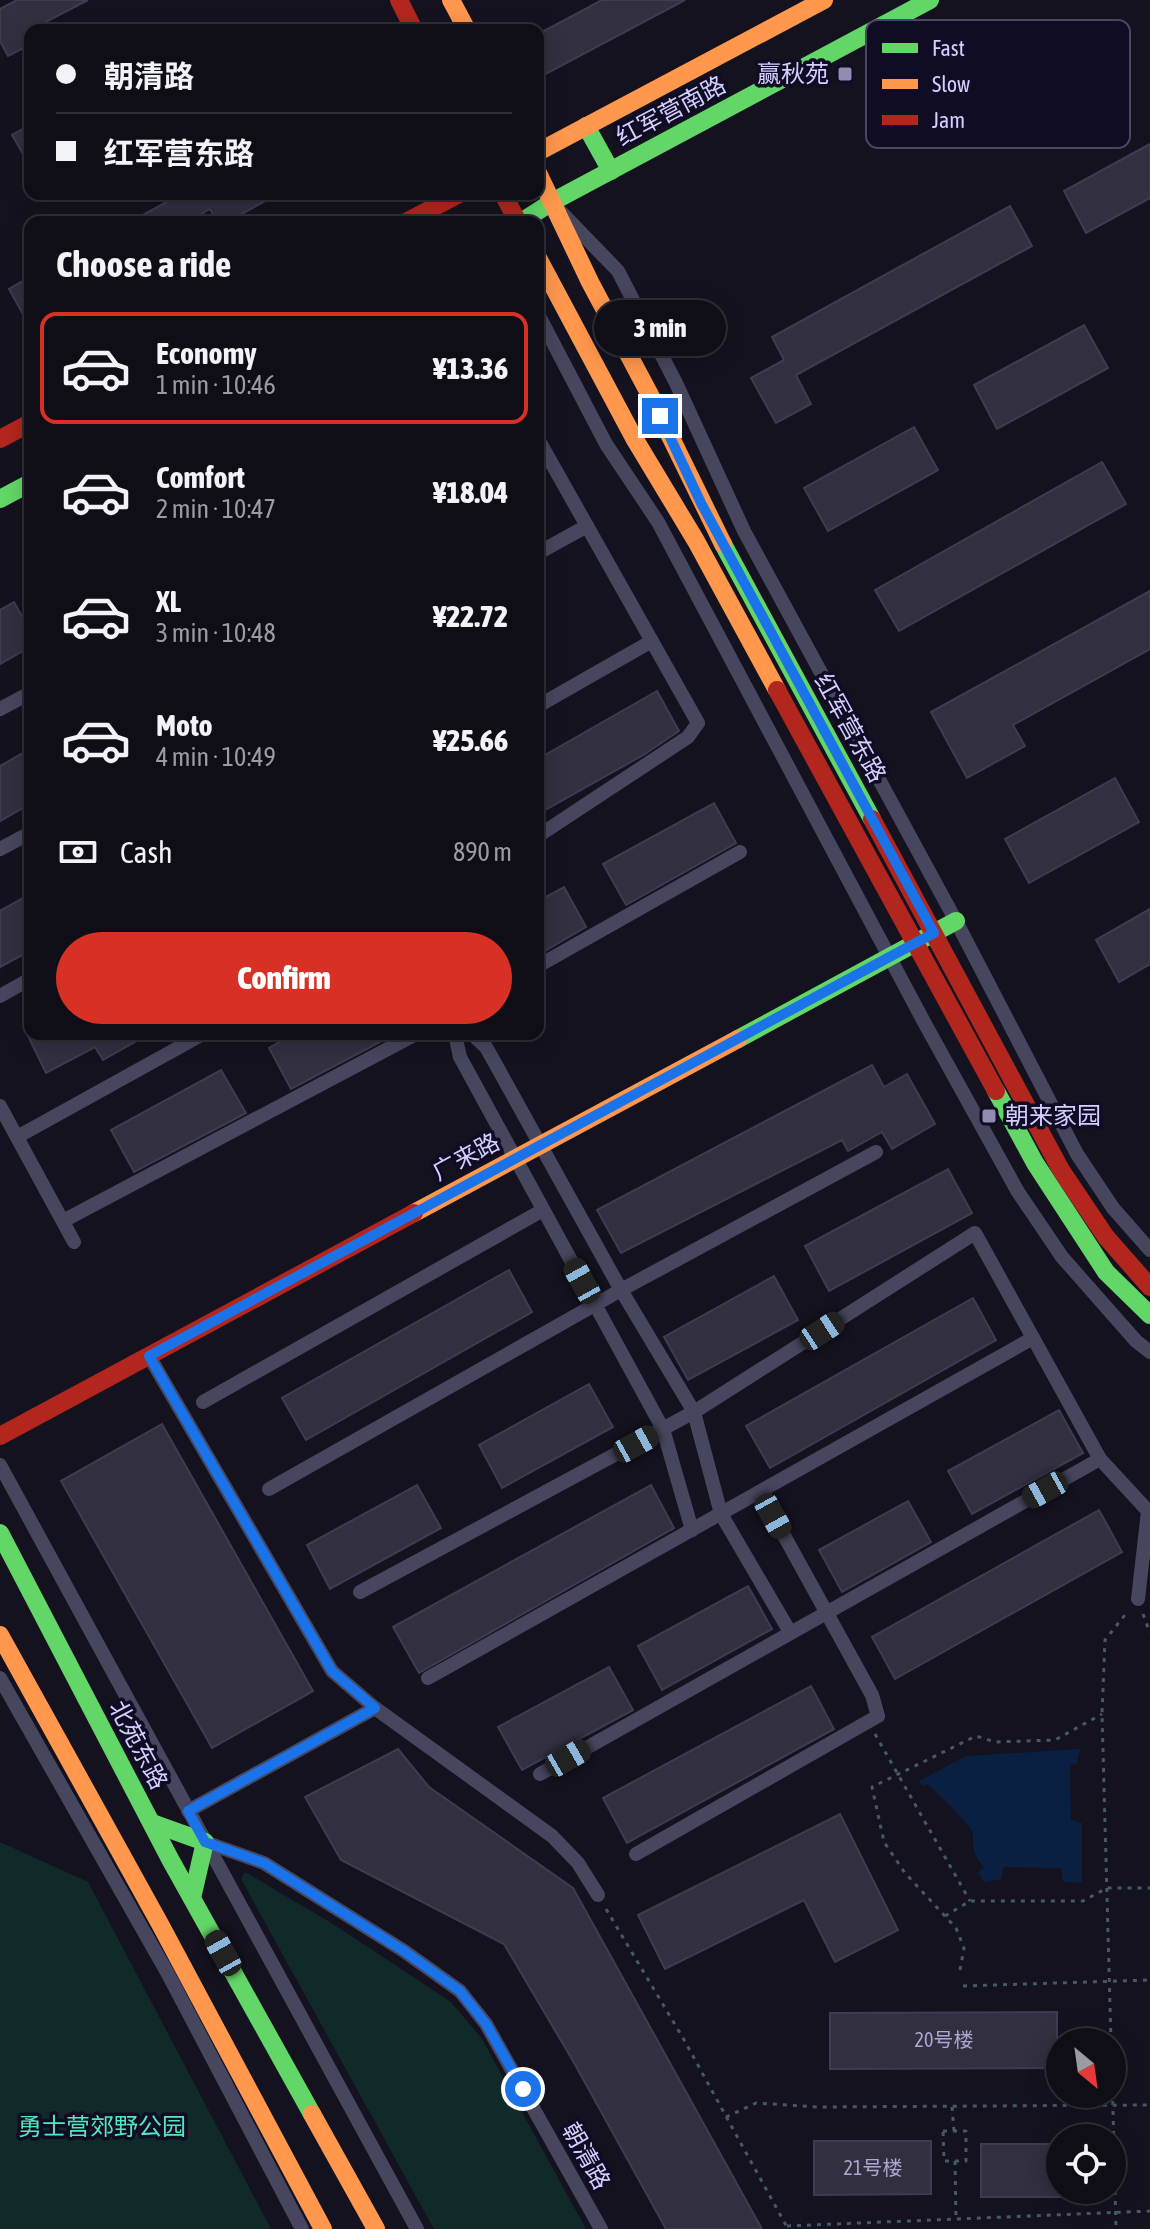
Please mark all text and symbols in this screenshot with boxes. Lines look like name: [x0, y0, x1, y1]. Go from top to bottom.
legend: [866, 20, 1130, 148]
text: Fast: [932, 35, 965, 61]
text: 朝清路: [104, 59, 194, 93]
place label: 赢秋苑: [757, 60, 829, 87]
marker: 赢秋苑: [836, 65, 854, 83]
street label: 红军营南路: [611, 70, 730, 151]
text: Slow: [932, 71, 970, 97]
text: Jam: [932, 107, 965, 133]
text: 红军营东路: [104, 136, 254, 170]
text: Choose a ride: [56, 243, 231, 285]
callout: 3 min: [594, 300, 726, 356]
text: 3 min: [633, 313, 687, 343]
icon: car: [60, 332, 132, 404]
text: Economy: [156, 336, 257, 370]
text: ¥13.36: [433, 351, 508, 385]
text: 1 min · 10:46: [156, 370, 276, 400]
route end: [642, 398, 678, 434]
icon: car: [60, 456, 132, 528]
text: Comfort: [156, 460, 245, 494]
text: ¥18.04: [433, 475, 508, 509]
text: 2 min · 10:47: [156, 494, 276, 524]
icon: car: [60, 580, 132, 652]
text: XL: [156, 584, 181, 618]
text: ¥22.72: [433, 599, 508, 633]
text: 3 min · 10:48: [156, 618, 276, 648]
street label: 红军营东路: [810, 669, 891, 787]
icon: car: [60, 704, 132, 776]
text: Moto: [156, 708, 213, 742]
text: ¥25.66: [433, 723, 508, 757]
text: 4 min · 10:49: [156, 742, 276, 772]
icon: cash: [56, 830, 100, 874]
text: Cash: [120, 835, 173, 869]
text: 890 m: [453, 837, 512, 867]
button: Confirm: [56, 932, 512, 1024]
place label: 朝来家园: [1005, 1102, 1101, 1129]
marker: 朝来家园: [980, 1107, 998, 1125]
street label: 广来路: [428, 1128, 504, 1185]
car: [560, 1254, 604, 1308]
car: [795, 1308, 849, 1354]
car: [609, 1422, 663, 1466]
car: [1018, 1468, 1072, 1512]
car: [751, 1489, 795, 1543]
street label: 北苑东路: [104, 1696, 173, 1793]
car: [541, 1736, 595, 1780]
car: [201, 1926, 245, 1980]
house number: 20号楼: [915, 2028, 973, 2051]
north arrow: [1046, 2028, 1126, 2108]
map controls: [1046, 2028, 1126, 2204]
route start: [505, 2071, 541, 2107]
park label: 勇士营郊野公园: [18, 2113, 186, 2140]
street label: 朝清路: [557, 2118, 616, 2194]
button: locate: [1046, 2124, 1126, 2204]
house number: 21号楼: [844, 2156, 902, 2179]

